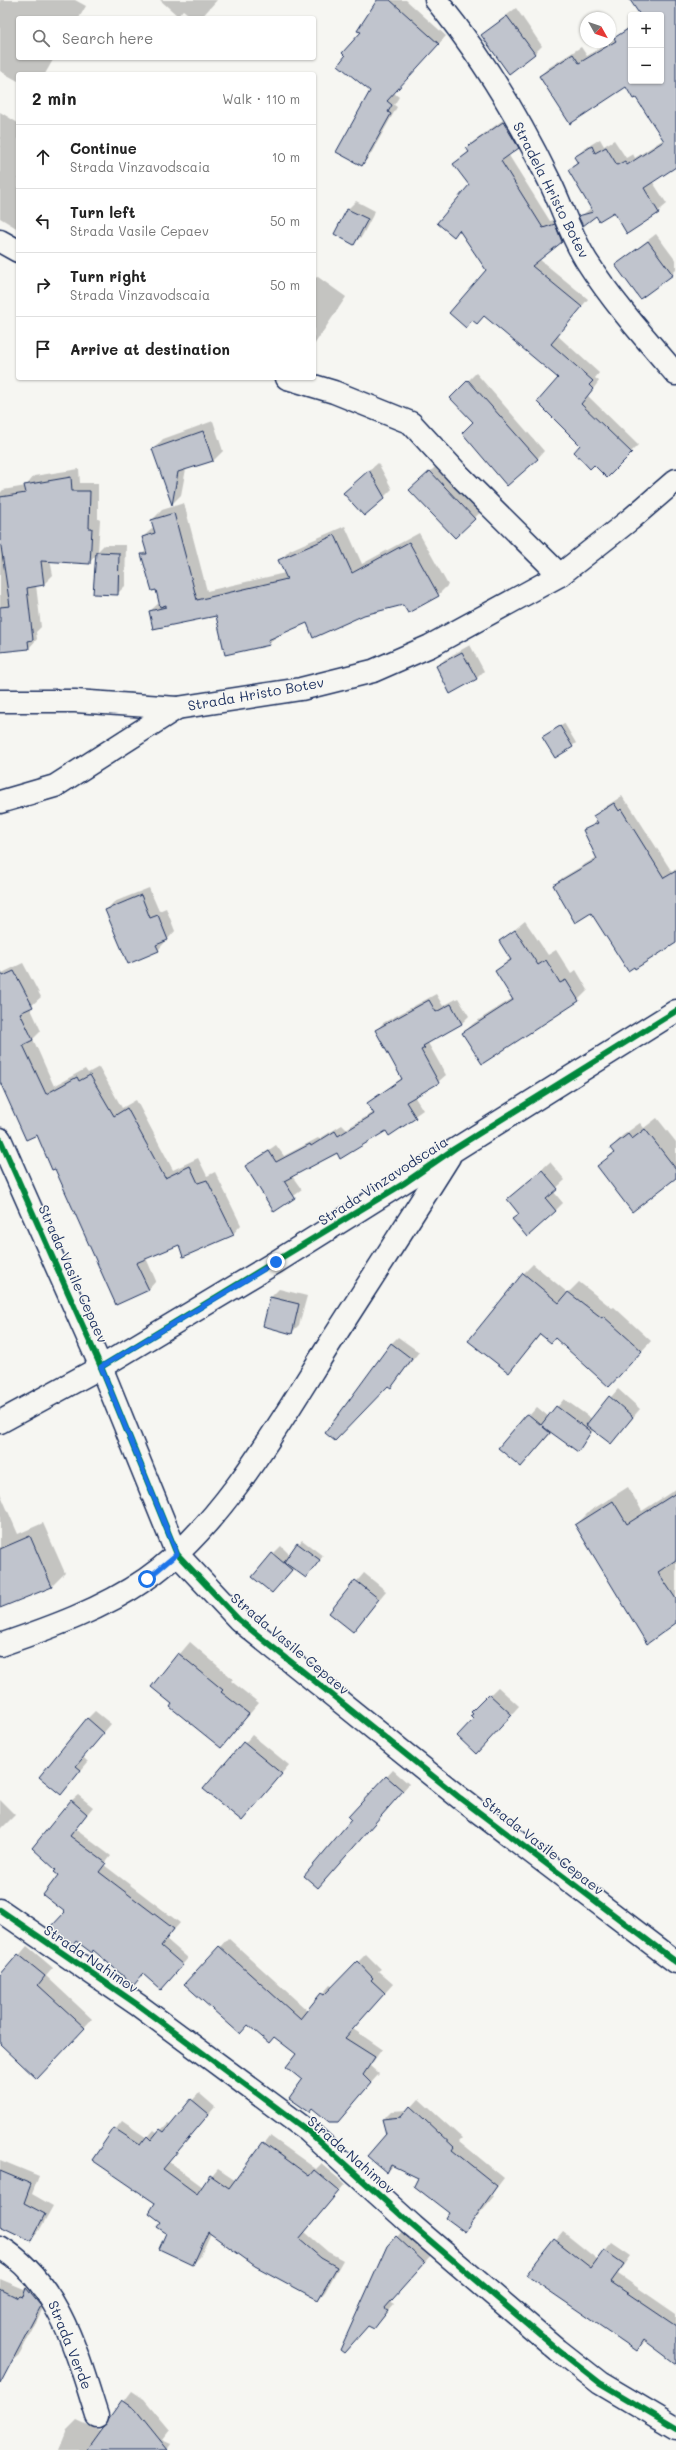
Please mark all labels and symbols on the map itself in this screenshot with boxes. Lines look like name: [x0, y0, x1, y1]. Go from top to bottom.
north arrow: [580, 12, 616, 48]
street label: Stradela Hristo Botev: [509, 118, 594, 261]
street label: Strada Hristo Botev: [186, 672, 326, 715]
street label: Strada Vinzavodscaia: [314, 1132, 451, 1230]
street label: Strada Vasile Cepaev: [34, 1202, 113, 1346]
route end: [267, 1253, 285, 1271]
route start: [138, 1570, 156, 1588]
street label: Strada Vasile Cepaev: [227, 1588, 354, 1699]
street label: Strada Vasile Cepaev: [479, 1792, 608, 1899]
street label: Strada Nahimov: [40, 1920, 142, 1997]
street label: Strada Nahimov: [304, 2111, 399, 2198]
street label: Strada Verde: [44, 2298, 97, 2392]

